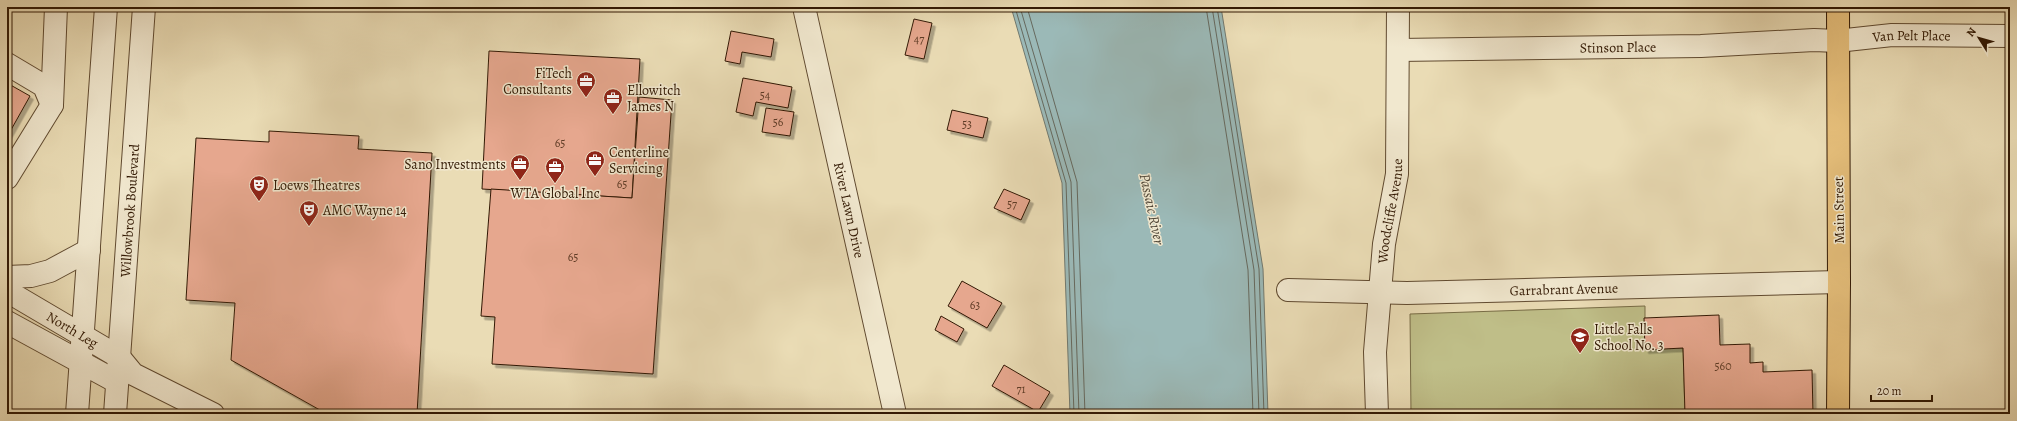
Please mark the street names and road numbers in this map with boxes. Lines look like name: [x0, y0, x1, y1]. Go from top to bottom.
street label: Van Pelt Place: [1870, 25, 1951, 47]
street label: Stinson Place: [1580, 37, 1656, 57]
street label: Willowbrook Boulevard: [115, 143, 144, 279]
street label: Woodcliffe Avenue: [1373, 158, 1407, 265]
street label: River Lawn Drive: [829, 160, 869, 260]
street label: Main Street: [1829, 176, 1849, 244]
street label: Garrabrant Avenue: [1509, 278, 1618, 300]
street label: North Leg: [43, 307, 102, 352]

